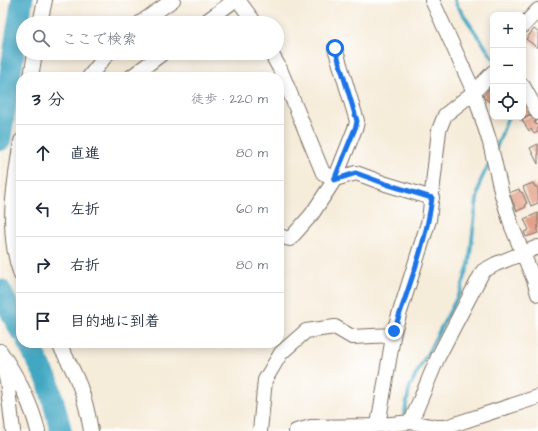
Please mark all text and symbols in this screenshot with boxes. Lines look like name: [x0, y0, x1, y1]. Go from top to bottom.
map controls: [490, 12, 526, 120]
button: +: [490, 12, 526, 48]
search box: [16, 16, 284, 60]
icon: search: [30, 27, 52, 49]
text: ここで検索: [62, 29, 137, 50]
route start: [326, 39, 344, 57]
button: −: [490, 48, 526, 84]
button: locate: [490, 84, 526, 120]
text: 3 分: [32, 88, 64, 112]
text: 徒歩 · 220 m: [191, 90, 268, 108]
icon: ahead: [32, 142, 54, 164]
text: 直進: [70, 143, 100, 164]
text: 80 m: [236, 144, 268, 162]
icon: left: [32, 198, 54, 220]
text: 左折: [70, 199, 100, 220]
text: 60 m: [236, 200, 268, 218]
icon: right: [32, 254, 54, 276]
text: 右折: [70, 255, 100, 276]
text: 80 m: [236, 256, 268, 274]
icon: arrive: [32, 310, 54, 332]
text: 目的地に到着: [70, 311, 160, 332]
route end: [385, 322, 403, 340]

